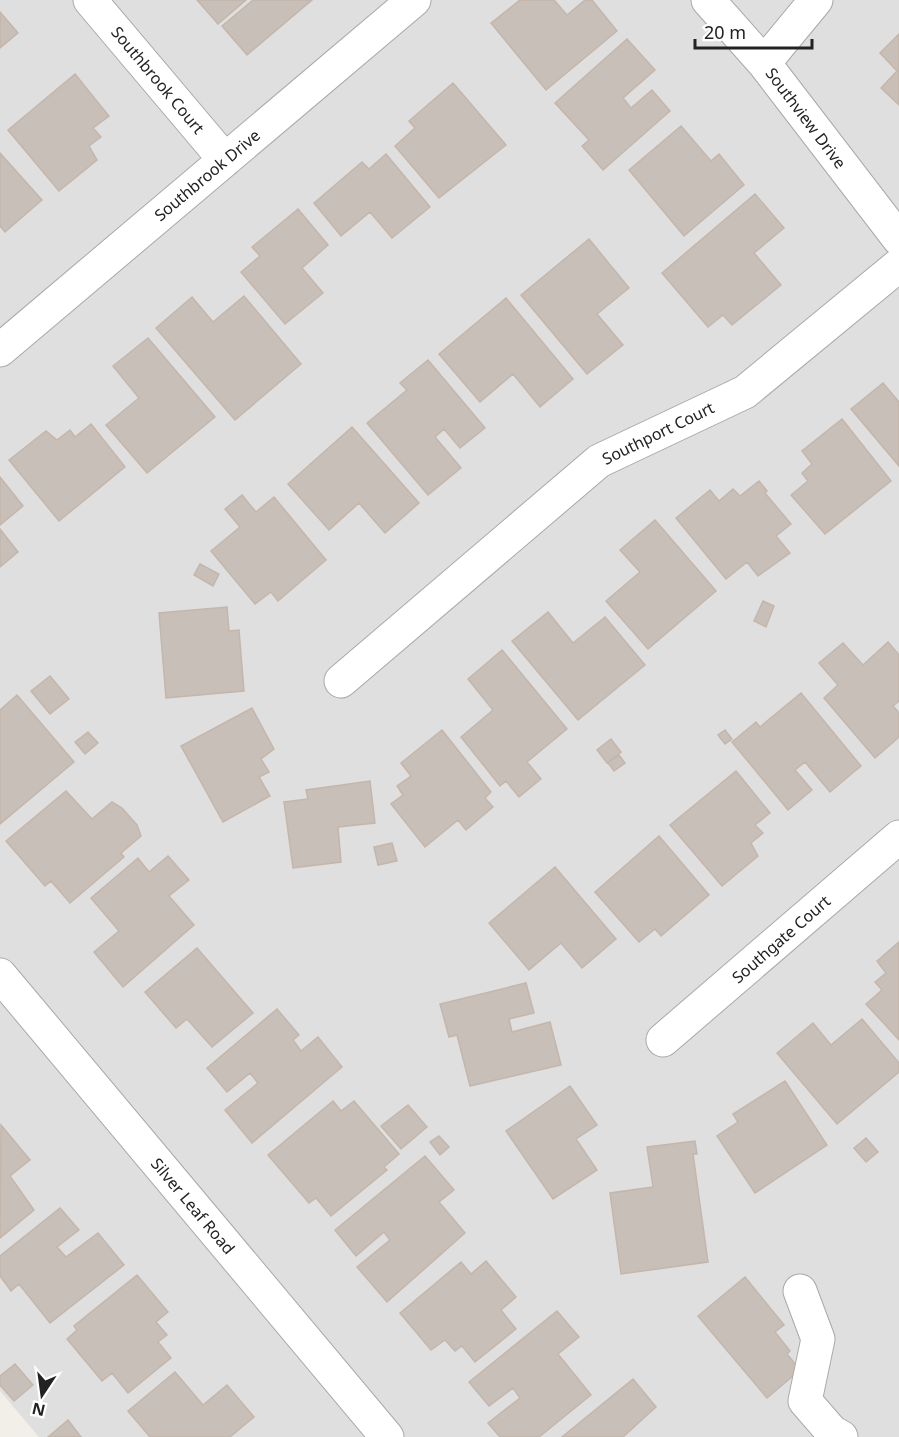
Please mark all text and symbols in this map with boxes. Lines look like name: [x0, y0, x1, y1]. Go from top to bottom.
scale bar: [695, 12, 812, 50]
text: 20 m: [704, 20, 746, 44]
street label: Southbrook Court: [106, 21, 210, 139]
street label: Southview Drive: [761, 63, 851, 173]
street label: Southbrook Drive: [149, 124, 265, 226]
street label: Southport Court: [598, 396, 718, 470]
street label: Southgate Court: [727, 890, 835, 988]
street label: Silver Leaf Road: [146, 1153, 240, 1259]
north arrow: [12, 1365, 72, 1425]
text: N: [30, 1397, 47, 1422]

